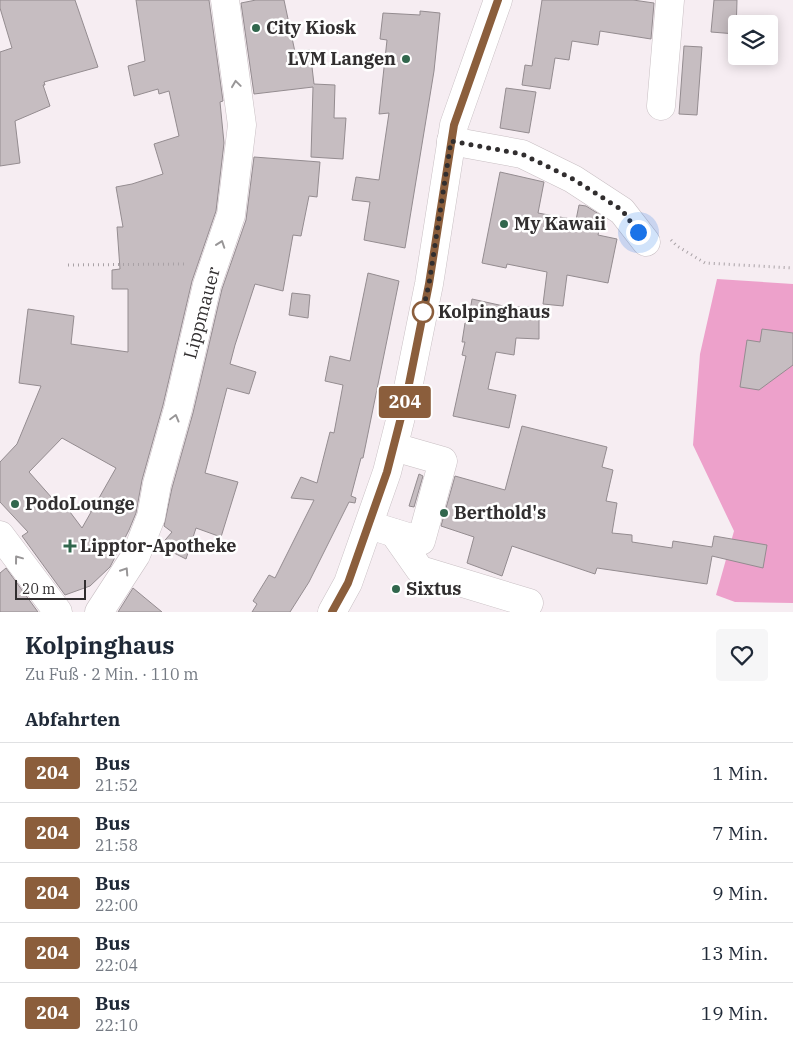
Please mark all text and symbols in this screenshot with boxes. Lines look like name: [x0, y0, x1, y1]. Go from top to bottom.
map controls: [728, 15, 778, 65]
button: layers: [728, 15, 778, 65]
place label: City Kiosk: [266, 16, 357, 39]
marker: City Kiosk: [250, 22, 262, 34]
place label: LVM Langen: [288, 47, 396, 70]
marker: LVM Langen: [400, 53, 412, 65]
one-way arrow: [232, 80, 242, 88]
place label: My Kawaii: [514, 212, 606, 235]
marker: My Kawaii: [498, 218, 510, 230]
your location: [626, 220, 651, 245]
one-way arrow: [215, 240, 225, 249]
street label: Lippmauer: [178, 264, 225, 361]
place label: Kolpinghaus: [438, 300, 550, 323]
marker: Kolpinghaus: [412, 301, 434, 323]
line badge: 204: [376, 386, 434, 418]
text: 204: [389, 390, 421, 413]
one-way arrow: [169, 413, 180, 422]
place label: PodoLounge: [25, 492, 135, 515]
marker: PodoLounge: [9, 498, 21, 510]
place label: Berthold's: [454, 501, 546, 524]
marker: Berthold's: [438, 507, 450, 519]
place label: Lipptor-Apotheke: [80, 534, 236, 557]
marker: Lipptor-Apotheke: [64, 540, 76, 552]
one-way arrow: [16, 556, 24, 565]
one-way arrow: [119, 567, 128, 577]
scale bar: [15, 577, 86, 600]
place label: Sixtus: [406, 577, 461, 600]
text: 20 m: [22, 580, 55, 598]
marker: Sixtus: [390, 583, 402, 595]
text: Kolpinghaus: [25, 629, 174, 661]
button: heart: [716, 629, 768, 681]
text: Zu Fuß · 2 Min. · 110 m: [25, 664, 199, 684]
text: Abfahrten: [25, 707, 120, 731]
text: Bus: [95, 751, 130, 775]
text: 204: [36, 761, 69, 784]
text: 1 Min.: [712, 761, 768, 785]
text: 21:52: [95, 775, 138, 795]
text: Bus: [95, 811, 130, 835]
text: 204: [36, 821, 69, 844]
text: 7 Min.: [712, 821, 768, 845]
text: 21:58: [95, 835, 138, 855]
text: Bus: [95, 871, 130, 895]
text: 204: [36, 881, 69, 904]
text: 9 Min.: [712, 881, 768, 905]
text: 22:00: [95, 895, 138, 915]
text: Bus: [95, 931, 130, 955]
text: 204: [36, 941, 69, 964]
text: 13 Min.: [701, 941, 768, 965]
text: 22:04: [95, 955, 138, 975]
text: Bus: [95, 991, 130, 1015]
text: 204: [36, 1001, 69, 1024]
text: 19 Min.: [701, 1001, 768, 1025]
text: 22:10: [95, 1015, 138, 1035]

